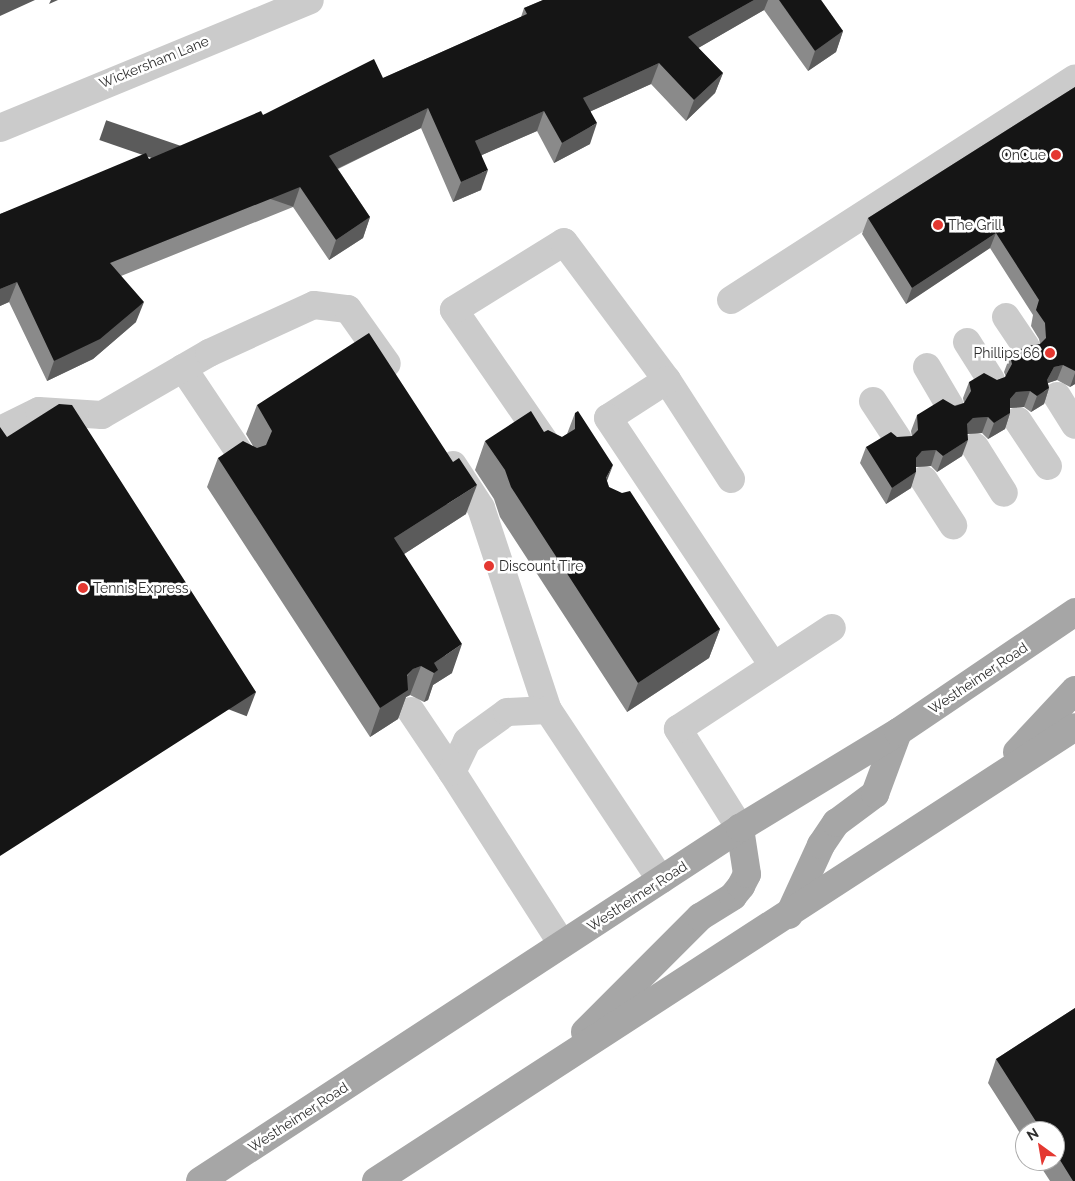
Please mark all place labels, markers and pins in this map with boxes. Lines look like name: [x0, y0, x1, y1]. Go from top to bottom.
place label: OnCue: [1001, 147, 1046, 163]
marker: OnCue: [1050, 149, 1062, 161]
place label: The Grill: [948, 217, 1002, 233]
marker: The Grill: [932, 219, 944, 231]
place label: Phillips 66: [974, 345, 1040, 361]
marker: Phillips 66: [1044, 347, 1056, 359]
place label: Discount Tire: [499, 558, 584, 574]
marker: Discount Tire: [483, 560, 495, 572]
place label: Tennis Express: [93, 580, 189, 596]
marker: Tennis Express: [77, 582, 89, 594]

